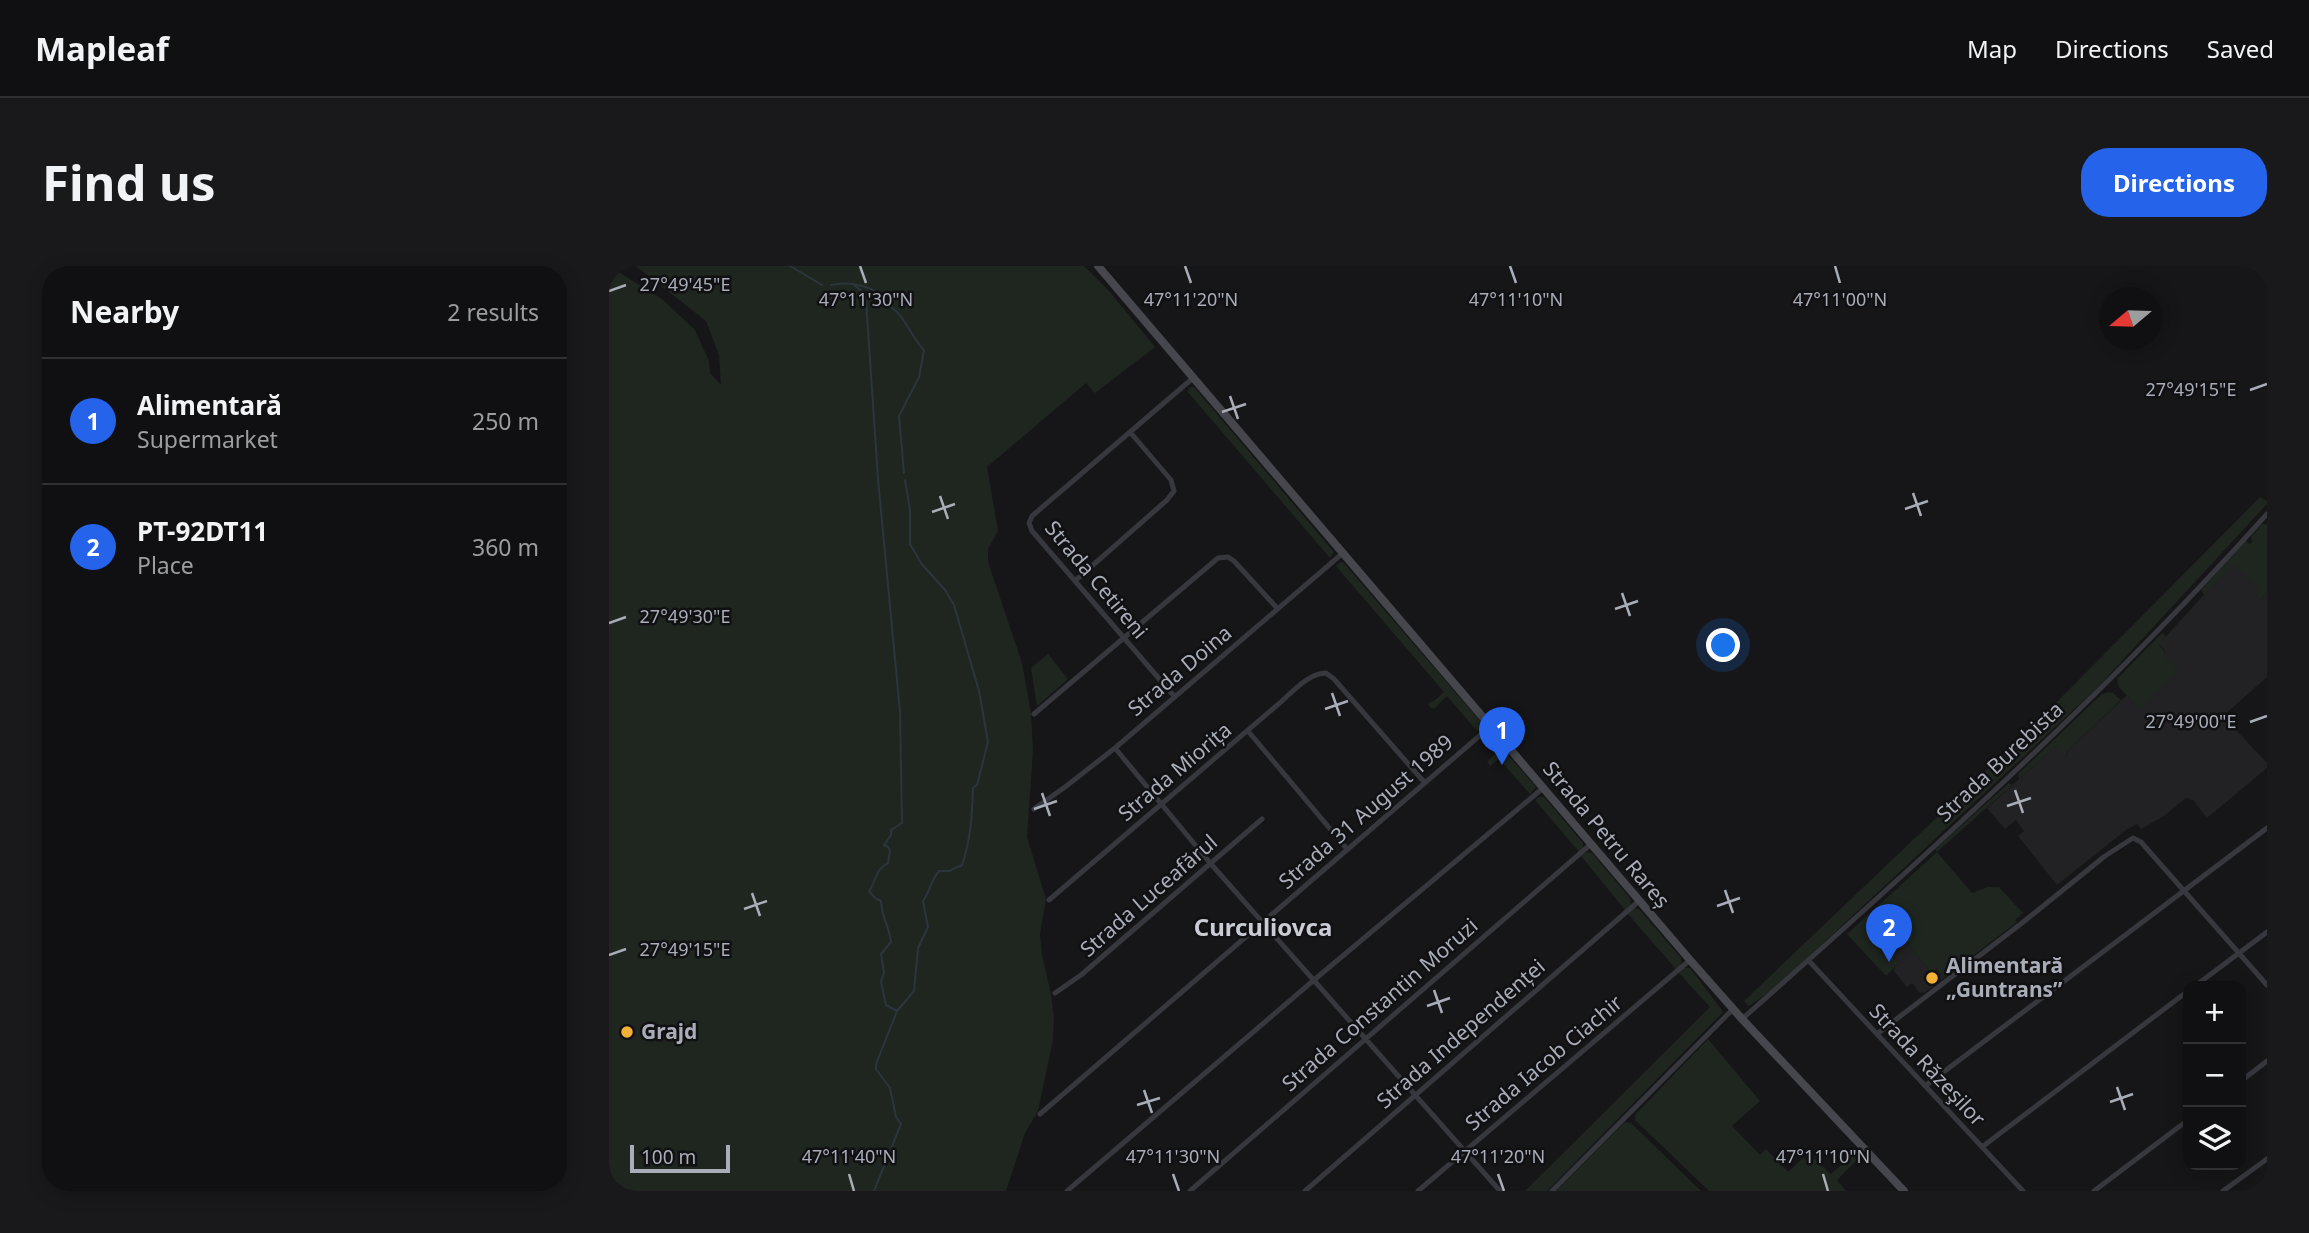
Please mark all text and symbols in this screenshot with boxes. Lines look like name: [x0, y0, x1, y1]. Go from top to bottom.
text: Mapleaf: [35, 26, 169, 71]
text: Map: [1967, 32, 2017, 65]
text: Directions: [2055, 32, 2169, 65]
text: Saved: [2207, 32, 2274, 65]
button: Directions: [2081, 148, 2267, 217]
text: Find us: [42, 149, 216, 215]
text: 27°49'45"E: [640, 272, 730, 296]
text: 47°11'30"N: [819, 287, 913, 311]
text: 47°11'20"N: [1144, 287, 1238, 311]
text: 47°11'10"N: [1469, 287, 1563, 311]
text: 47°11'00"N: [1793, 287, 1887, 311]
north arrow: [2099, 287, 2162, 350]
text: Nearby: [70, 291, 179, 332]
text: 2 results: [447, 296, 539, 328]
text: 27°49'15"E: [2146, 377, 2236, 401]
text: Alimentară: [137, 387, 282, 423]
text: 1: [86, 405, 100, 437]
text: 250 m: [472, 405, 539, 437]
text: Supermarket: [137, 423, 278, 455]
text: PT-92DT11: [137, 513, 268, 549]
street label: Strada Cetireni: [1039, 514, 1154, 644]
text: 2: [86, 531, 100, 563]
text: 360 m: [472, 531, 539, 563]
text: Place: [137, 549, 194, 581]
text: 27°49'30"E: [640, 604, 730, 628]
street label: Strada Doina: [1122, 619, 1237, 722]
your location: [1706, 628, 1740, 662]
street label: Strada Burebista: [1930, 695, 2069, 827]
pin: 1: [1479, 707, 1525, 765]
text: 27°49'00"E: [2146, 709, 2236, 733]
street label: Strada Miorița: [1112, 716, 1237, 827]
street label: Strada 31 August 1989: [1272, 728, 1458, 895]
street label: Strada Petru Rareș: [1537, 755, 1676, 914]
street label: Strada Luceafărul: [1074, 828, 1223, 963]
pin: 2: [1866, 904, 1912, 962]
district label: Curculiovca: [1194, 910, 1332, 943]
street label: Strada Constantin Moruzi: [1276, 911, 1483, 1097]
text: 27°49'15"E: [640, 937, 730, 961]
place label: Alimentară „Guntrans”: [1946, 951, 2063, 1003]
street label: Strada Independenței: [1370, 952, 1550, 1114]
marker: Alimentară „Guntrans”: [1924, 970, 1940, 986]
map controls: [2183, 981, 2246, 1170]
button: +: [2183, 981, 2246, 1044]
street label: Strada Iacob Ciachir: [1459, 988, 1628, 1136]
street label: Strada Răzeşilor: [1864, 997, 1992, 1132]
place label: Grajd: [641, 1017, 697, 1045]
marker: Grajd: [619, 1024, 635, 1040]
button: −: [2183, 1044, 2246, 1107]
button: layers: [2183, 1107, 2246, 1170]
scale bar: [630, 1142, 730, 1174]
text: 100 m: [641, 1144, 696, 1170]
text: 47°11'40"N: [802, 1144, 896, 1168]
text: 47°11'30"N: [1126, 1144, 1220, 1168]
text: 47°11'20"N: [1451, 1144, 1545, 1168]
text: 47°11'10"N: [1776, 1144, 1870, 1168]

